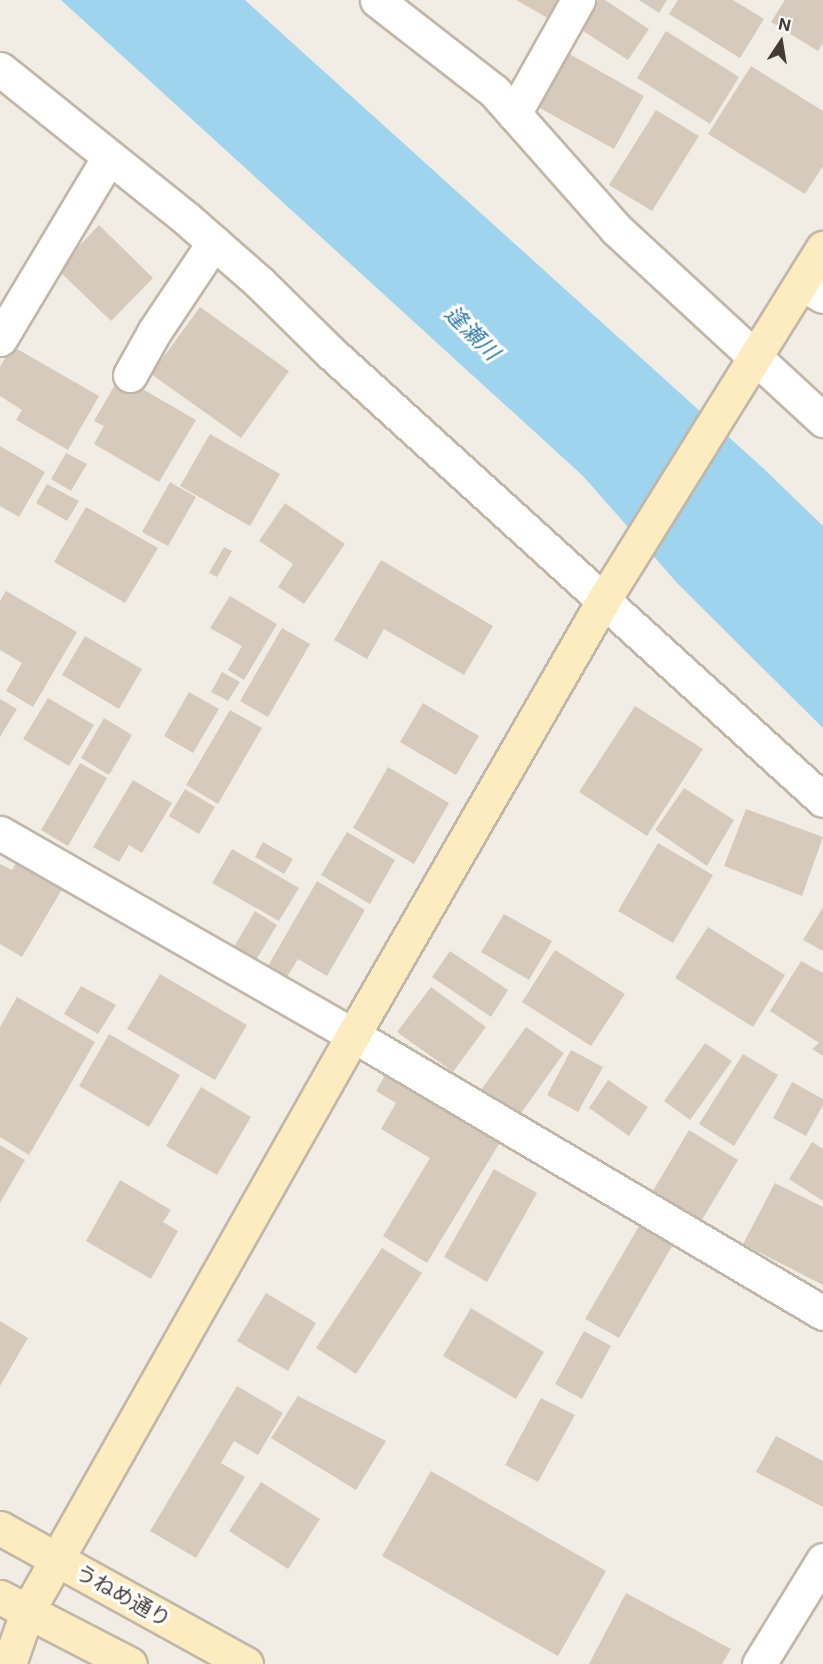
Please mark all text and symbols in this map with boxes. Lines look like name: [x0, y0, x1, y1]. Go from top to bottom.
north arrow: [751, 12, 811, 72]
text: N: [777, 13, 793, 35]
water label: 逢瀬川: [439, 300, 505, 366]
street label: うねめ通り: [71, 1560, 175, 1632]

